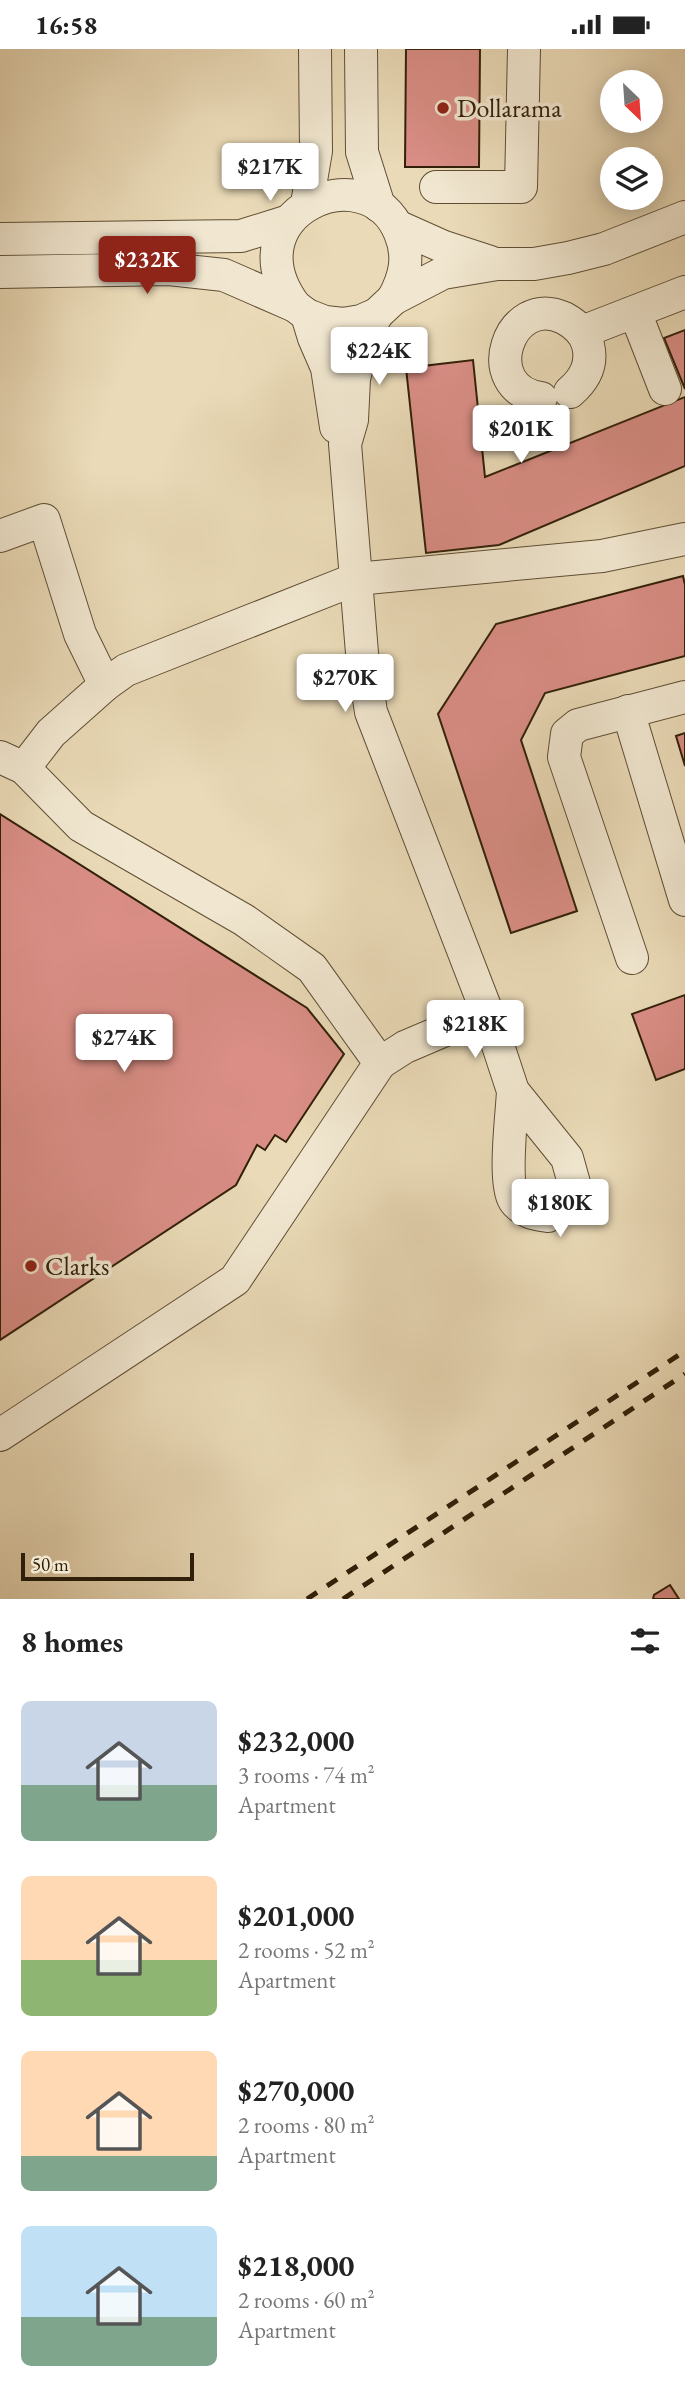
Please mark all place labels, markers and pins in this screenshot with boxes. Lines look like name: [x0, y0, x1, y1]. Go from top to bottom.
place label: Dollarama: [457, 91, 562, 125]
marker: Dollarama: [435, 100, 451, 116]
pin: $217K: [221, 143, 319, 203]
pin: $232K: [98, 237, 196, 296]
pin: $224K: [330, 327, 428, 387]
pin: $201K: [472, 405, 570, 465]
pin: $270K: [296, 655, 394, 714]
pin: $218K: [426, 1000, 524, 1060]
pin: $274K: [75, 1014, 173, 1074]
pin: $180K: [511, 1179, 609, 1239]
place label: Clarks: [45, 1249, 109, 1283]
marker: Clarks: [23, 1258, 39, 1274]

